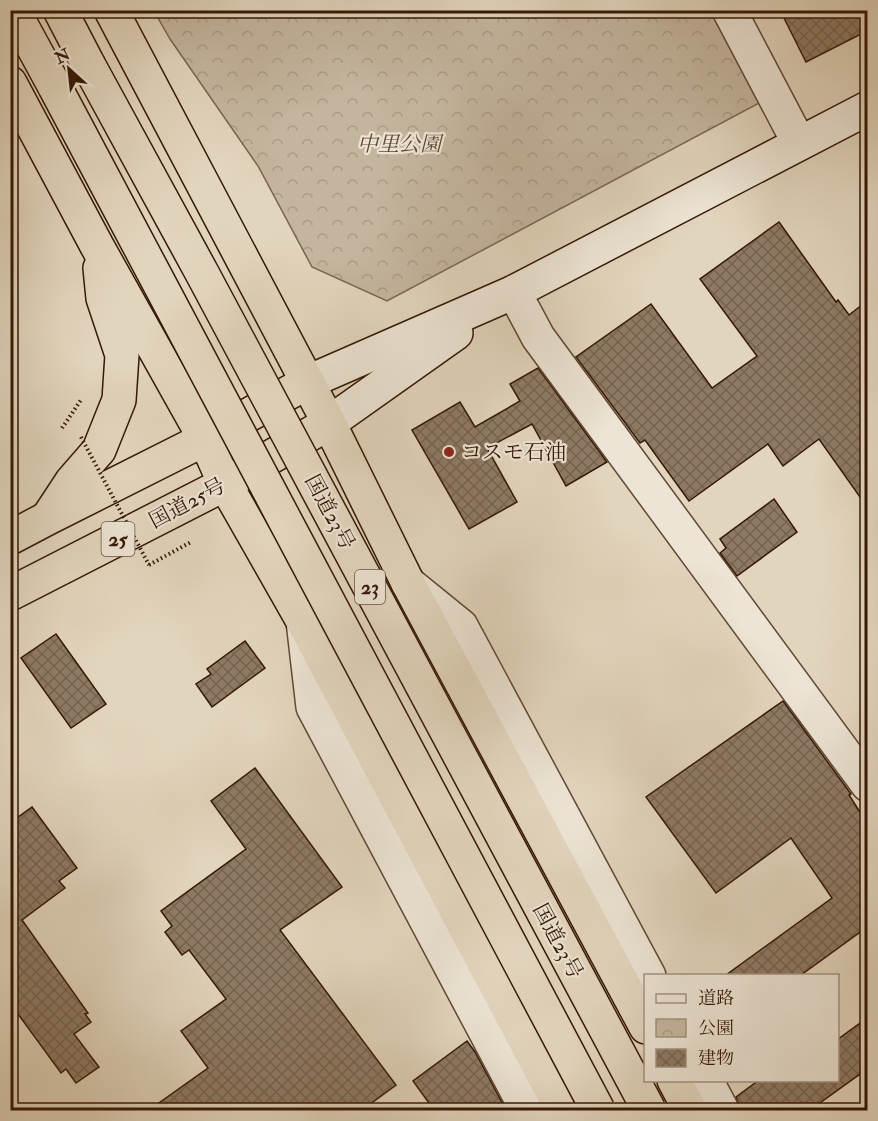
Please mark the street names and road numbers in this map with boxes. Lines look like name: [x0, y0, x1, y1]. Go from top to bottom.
street label: 国道23号: [298, 470, 361, 555]
street label: 国道25号: [144, 472, 230, 535]
road number: 25: [102, 522, 134, 556]
road number: 23: [355, 570, 385, 604]
street label: 国道23号: [526, 899, 589, 984]

